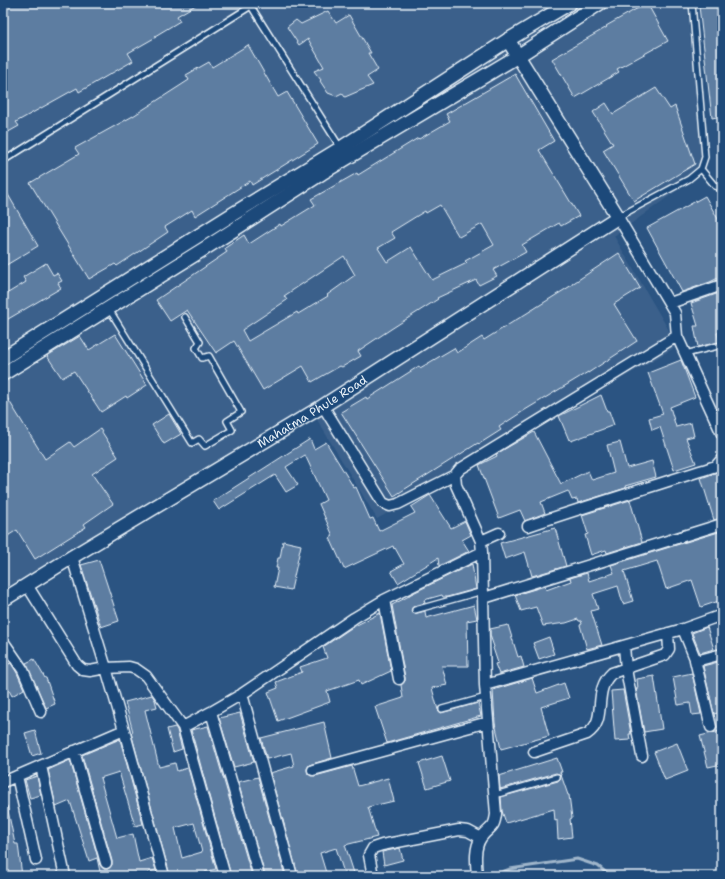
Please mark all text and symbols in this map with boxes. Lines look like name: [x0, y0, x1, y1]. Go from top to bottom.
street label: Mahatma Phule Road: [254, 372, 370, 452]

